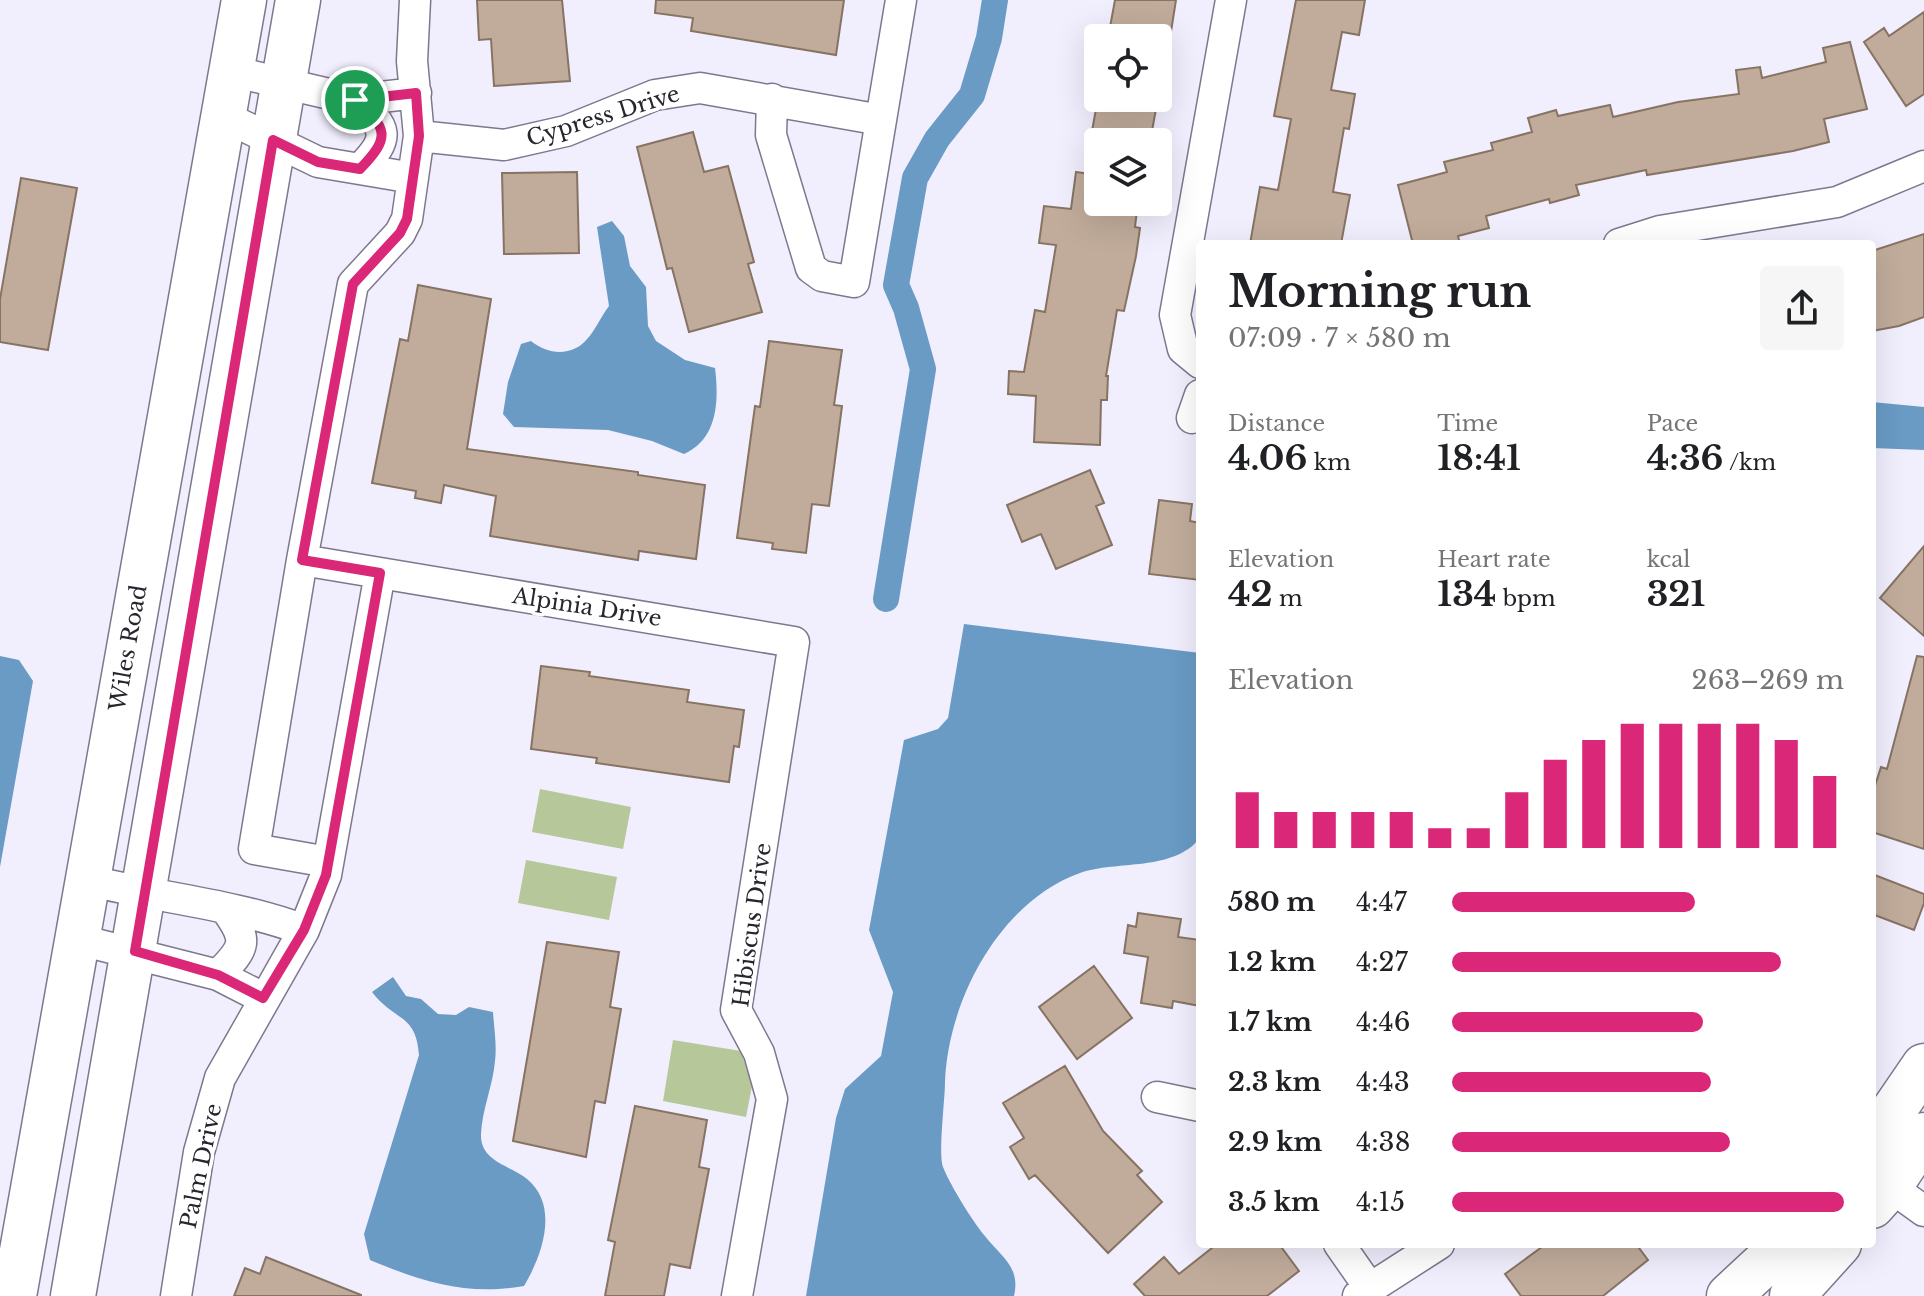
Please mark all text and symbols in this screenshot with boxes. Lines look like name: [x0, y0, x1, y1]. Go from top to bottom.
map controls: [1084, 24, 1172, 216]
button: locate: [1084, 24, 1172, 112]
pin: [321, 66, 389, 134]
icon: arrive: [333, 78, 377, 122]
street label: Cypress Drive: [523, 80, 683, 152]
button: layers: [1084, 128, 1172, 216]
text: Morning run: [1228, 264, 1531, 319]
button: share: [1760, 266, 1844, 350]
text: 07:09 · 7 × 580 m: [1228, 322, 1451, 354]
text: Distance: [1228, 410, 1325, 437]
text: Time: [1437, 410, 1498, 437]
text: Pace: [1647, 410, 1698, 437]
text: 4.06: [1228, 437, 1307, 479]
text: 18:41: [1437, 437, 1521, 479]
text: 4:36: [1647, 437, 1723, 479]
text: km: [1307, 449, 1351, 476]
text: /km: [1723, 449, 1776, 476]
text: Elevation: [1228, 546, 1334, 573]
text: Heart rate: [1437, 546, 1551, 573]
text: kcal: [1647, 546, 1691, 573]
text: 42: [1228, 573, 1273, 615]
text: 134: [1437, 573, 1496, 615]
text: 321: [1647, 573, 1705, 615]
street label: Alpinia Drive: [510, 582, 663, 632]
street label: Wiles Road: [103, 583, 152, 714]
text: m: [1273, 585, 1303, 612]
text: bpm: [1496, 585, 1556, 612]
text: Elevation: [1228, 664, 1354, 696]
text: 263–269 m: [1692, 664, 1844, 696]
street label: Hibiscus Drive: [727, 841, 777, 1009]
text: 580 m: [1228, 886, 1315, 918]
text: 4:47: [1356, 886, 1407, 918]
text: 1.2 km: [1228, 946, 1316, 978]
text: 4:27: [1356, 946, 1408, 978]
text: 1.7 km: [1228, 1006, 1312, 1038]
text: 4:46: [1356, 1006, 1411, 1038]
text: 2.3 km: [1228, 1066, 1321, 1098]
text: 4:43: [1356, 1066, 1410, 1098]
street label: Palm Drive: [175, 1101, 227, 1231]
text: 2.9 km: [1228, 1126, 1322, 1158]
text: 4:38: [1356, 1126, 1410, 1158]
text: 3.5 km: [1228, 1186, 1320, 1218]
text: 4:15: [1356, 1186, 1405, 1218]

